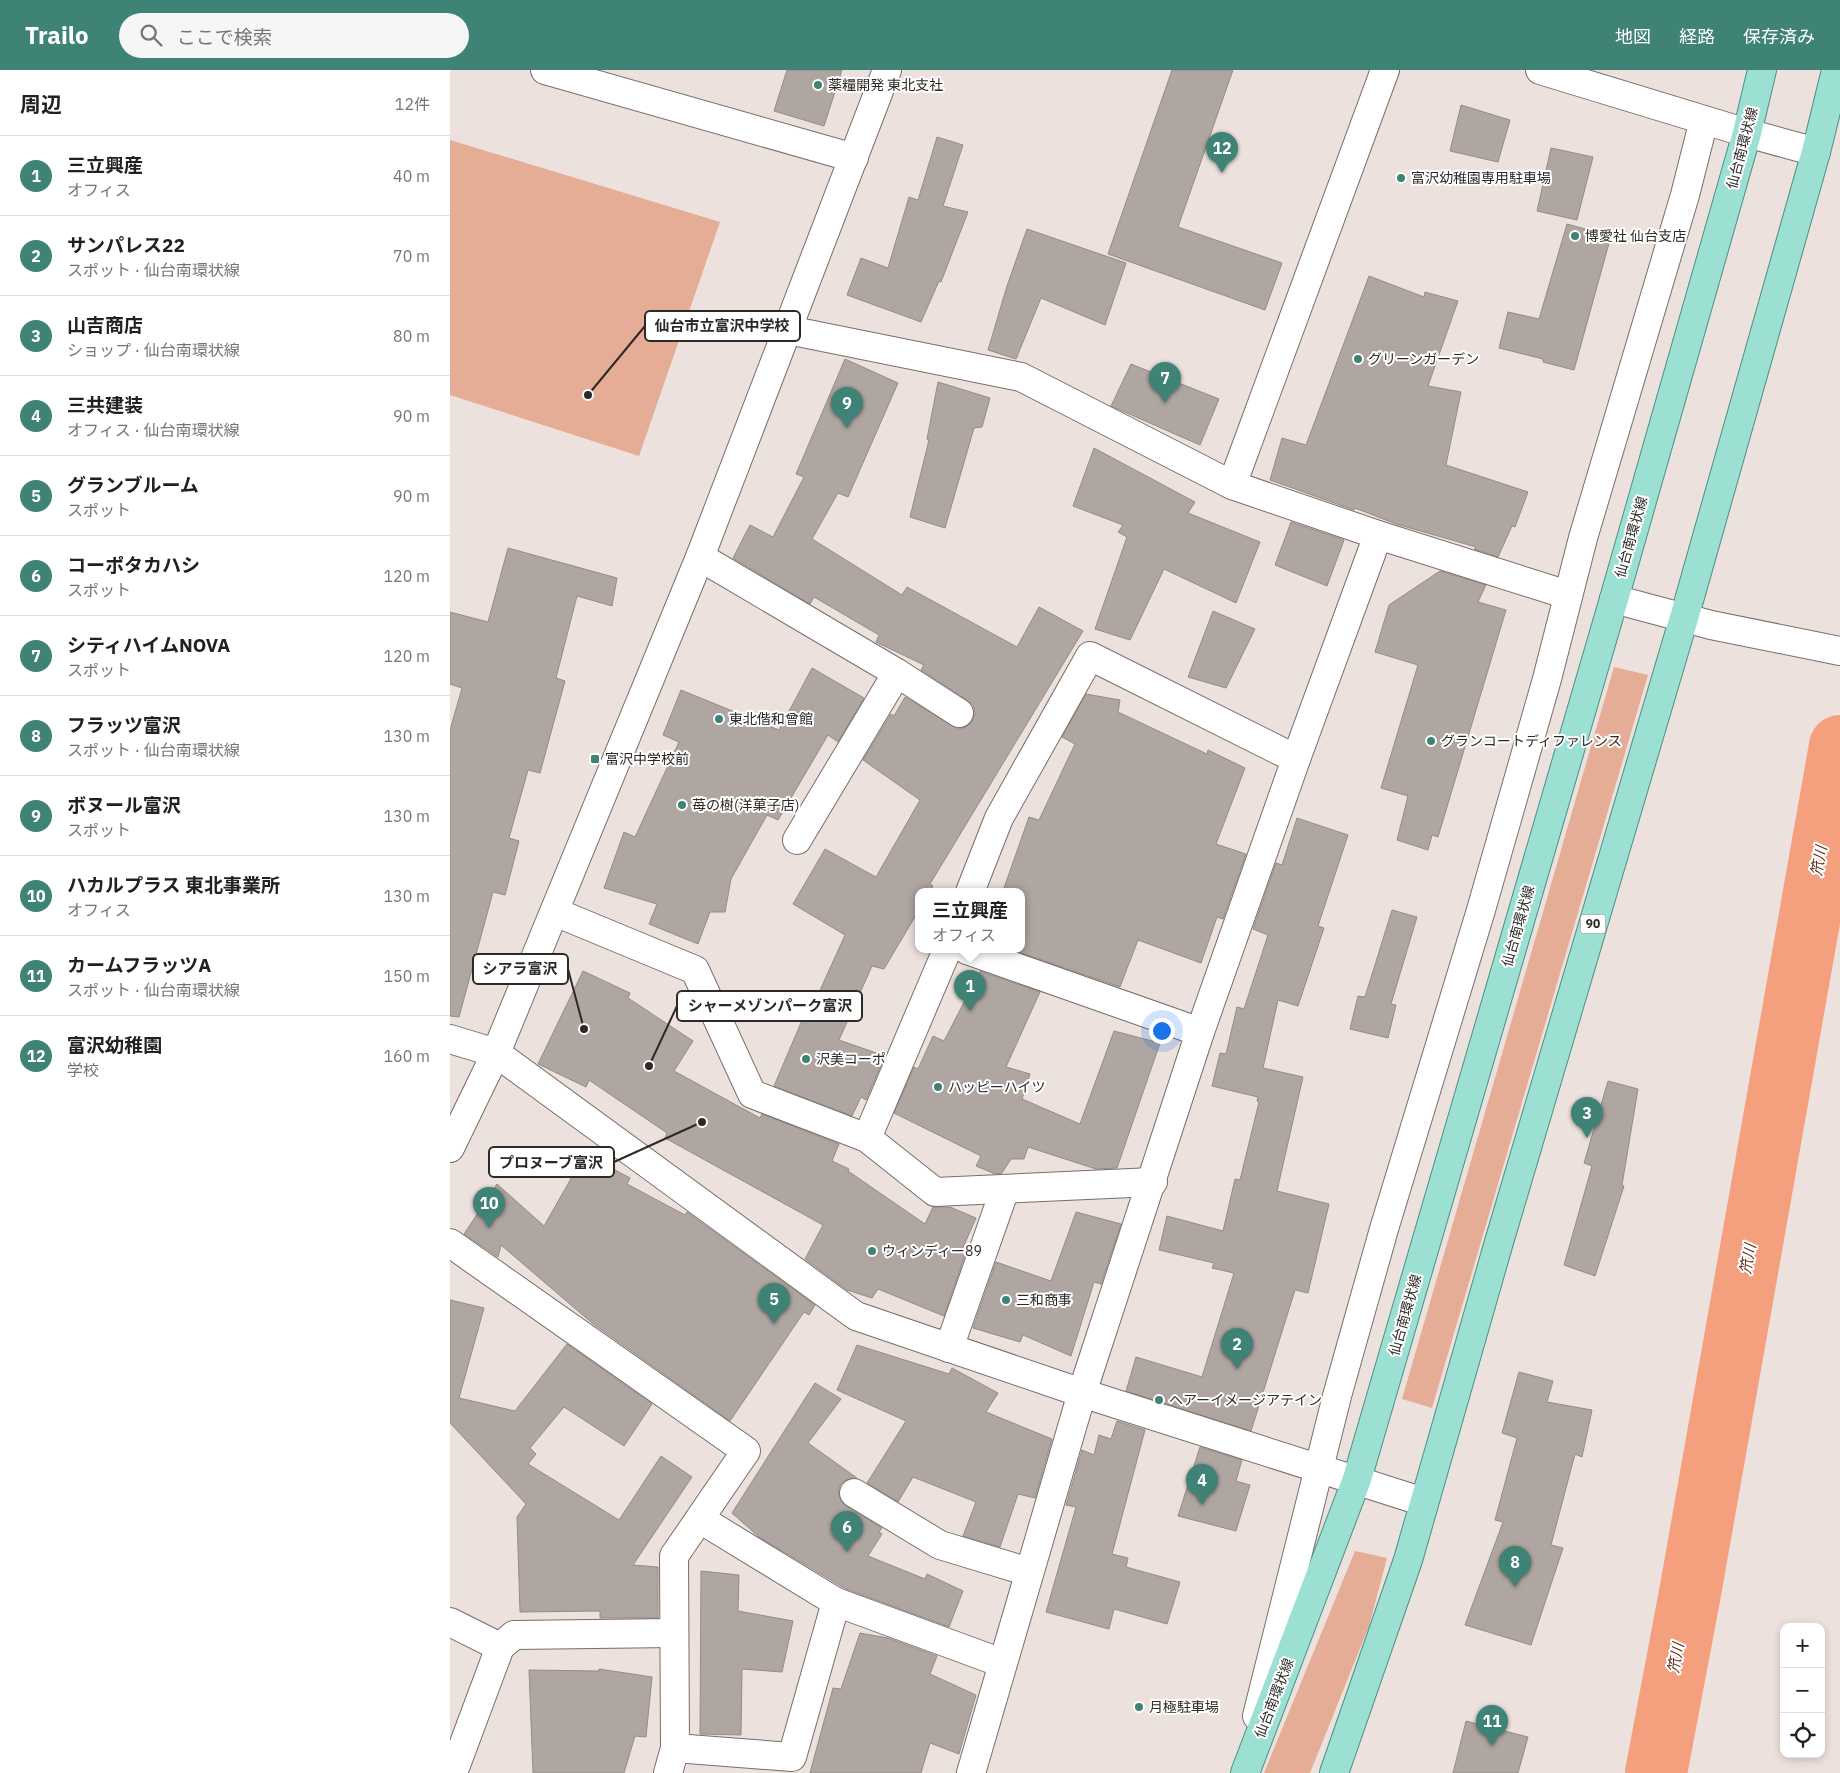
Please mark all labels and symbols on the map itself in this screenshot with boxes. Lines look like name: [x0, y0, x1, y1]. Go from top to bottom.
place label: 薬糧開発 東北支社: [828, 76, 943, 94]
marker: 薬糧開発 東北支社: [812, 79, 824, 91]
street label: 仙台南環状線: [1722, 105, 1762, 191]
pin: 12: [1206, 132, 1238, 173]
place label: 富沢幼稚園専用駐車場: [1411, 169, 1551, 187]
marker: 富沢幼稚園専用駐車場: [1395, 172, 1407, 184]
place label: 博愛社 仙台支店: [1585, 227, 1686, 245]
marker: 博愛社 仙台支店: [1569, 230, 1581, 242]
callout: 仙台市立富沢中学校: [645, 311, 800, 341]
text: 仙台市立富沢中学校: [654, 316, 790, 335]
place label: グリーンガーデン: [1368, 350, 1479, 368]
marker: グリーンガーデン: [1352, 353, 1364, 365]
pin: 7: [1149, 362, 1181, 403]
pin: 9: [831, 387, 863, 428]
street label: 仙台南環状線: [1611, 494, 1651, 580]
place label: 東北偕和曾館: [729, 710, 813, 728]
marker: 東北偕和曾館: [713, 713, 725, 725]
place label: グランコートディファレンス: [1441, 732, 1622, 750]
marker: グランコートディファレンス: [1425, 735, 1437, 747]
place label: 富沢中学校前: [605, 750, 689, 768]
marker: 富沢中学校前: [589, 753, 601, 765]
place label: 苺の樹(洋菓子店): [692, 796, 799, 814]
marker: 苺の樹(洋菓子店): [676, 799, 688, 811]
water label: 笊川: [1807, 843, 1831, 877]
street label: 仙台南環状線: [1498, 883, 1538, 969]
road number: 90: [1580, 914, 1606, 934]
callout: シアラ富沢: [473, 954, 568, 984]
text: シアラ富沢: [482, 959, 558, 978]
pin: 1: [954, 970, 986, 1011]
callout: シャーメゾンパーク富沢: [677, 991, 862, 1021]
text: シャーメゾンパーク富沢: [688, 996, 852, 1015]
your location: [1149, 1018, 1175, 1044]
place label: 沢美コーポ: [816, 1050, 886, 1068]
marker: 沢美コーポ: [800, 1053, 812, 1065]
place label: ハッピーハイツ: [948, 1078, 1045, 1096]
marker: ハッピーハイツ: [932, 1081, 944, 1093]
pin: 3: [1571, 1097, 1603, 1138]
callout: プロヌーブ富沢: [489, 1147, 614, 1177]
text: プロヌーブ富沢: [499, 1153, 603, 1172]
pin: 10: [473, 1187, 505, 1228]
water label: 笊川: [1736, 1241, 1760, 1275]
place label: ウィンディー89: [882, 1242, 982, 1260]
marker: ウィンディー89: [866, 1245, 878, 1257]
street label: 仙台南環状線: [1385, 1272, 1425, 1358]
pin: 5: [758, 1283, 790, 1324]
place label: 三和商事: [1016, 1291, 1072, 1309]
marker: 三和商事: [1000, 1294, 1012, 1306]
pin: 2: [1221, 1328, 1253, 1369]
place label: ヘアーイメージアテイン: [1169, 1391, 1322, 1409]
marker: ヘアーイメージアテイン: [1153, 1394, 1165, 1406]
pin: 4: [1186, 1464, 1218, 1505]
pin: 6: [831, 1511, 863, 1552]
pin: 8: [1499, 1546, 1531, 1587]
water label: 笊川: [1664, 1640, 1688, 1674]
street label: 仙台南環状線: [1251, 1656, 1297, 1740]
place label: 月極駐車場: [1149, 1698, 1219, 1716]
marker: 月極駐車場: [1133, 1701, 1145, 1713]
pin: 11: [1476, 1705, 1508, 1746]

